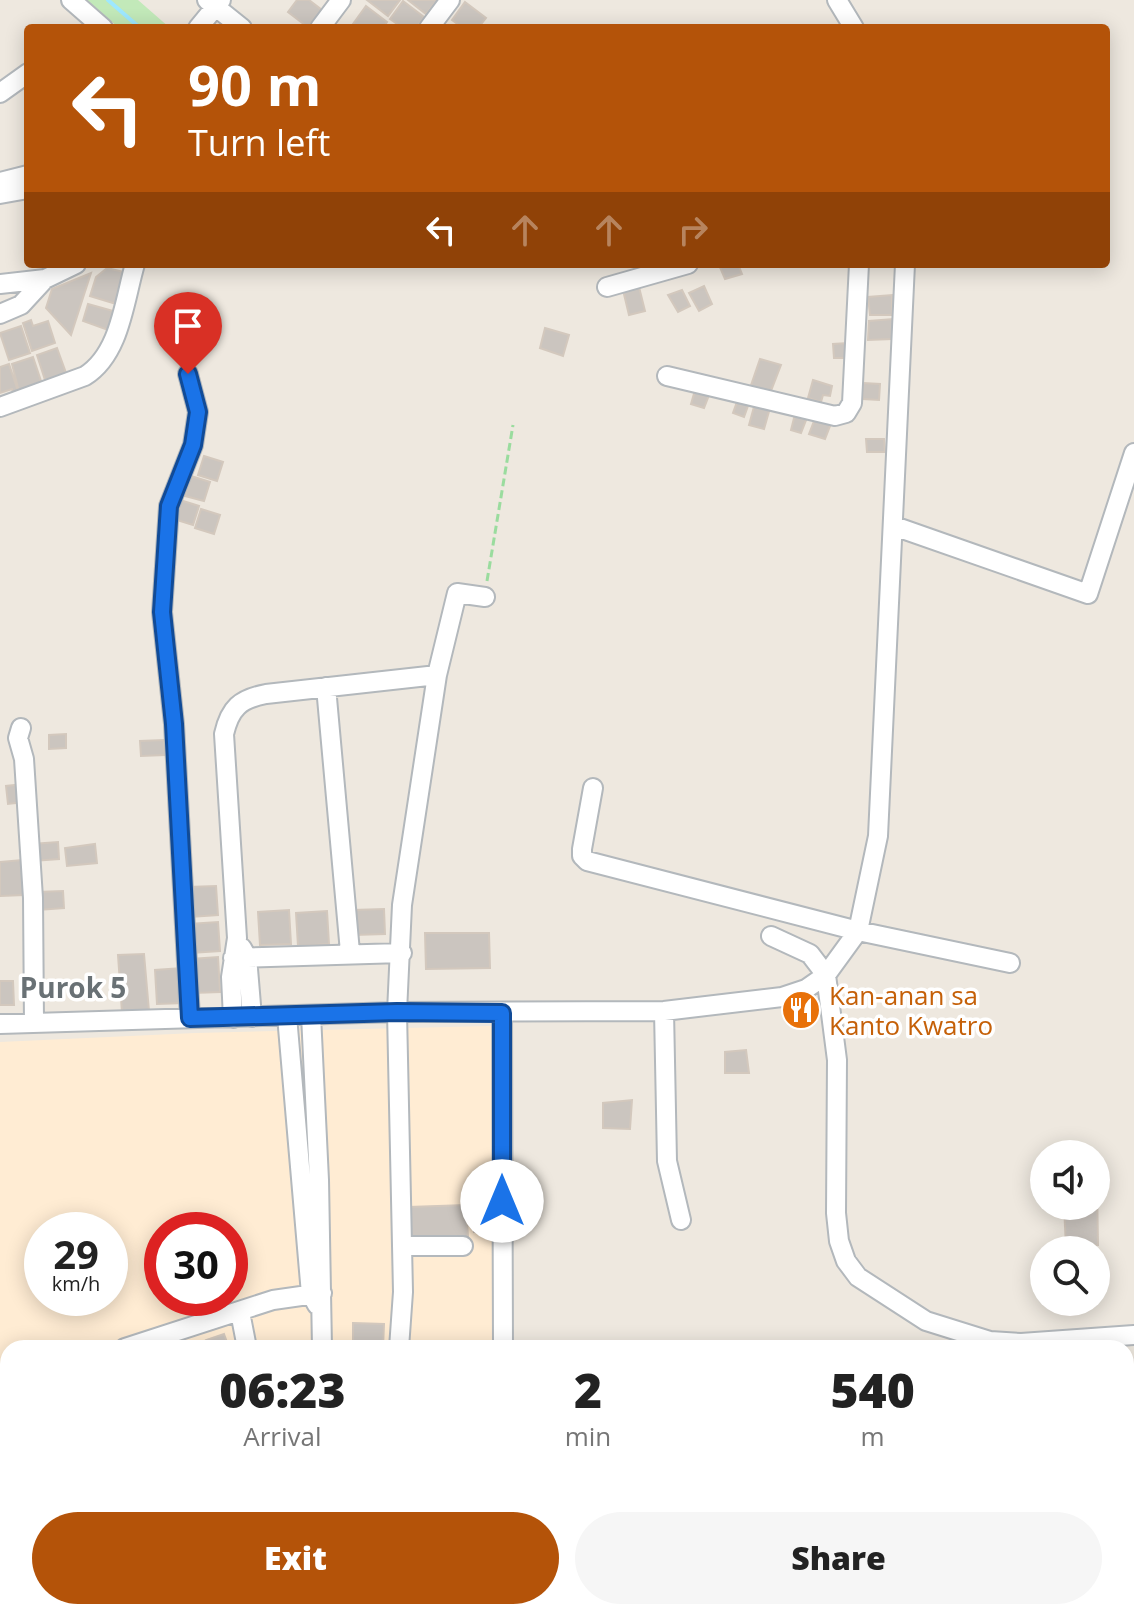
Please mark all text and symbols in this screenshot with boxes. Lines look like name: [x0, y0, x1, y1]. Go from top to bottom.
text: 90 m: [188, 46, 322, 122]
icon: left: [56, 56, 160, 160]
text: Turn left: [188, 118, 330, 167]
icon: left: [419, 208, 463, 252]
icon: ahead: [503, 208, 547, 252]
icon: ahead: [587, 208, 631, 252]
icon: right: [671, 208, 715, 252]
pin: [154, 292, 222, 374]
icon: arrive: [166, 304, 210, 348]
district label: Purok 5: [20, 968, 126, 1006]
place label: Kan-anan sa Kanto Kwatro: [829, 977, 993, 1043]
restaurant icon: Kan-anan sa Kanto Kwatro: [780, 989, 822, 1031]
map controls: [1030, 1140, 1110, 1316]
button: sound: [1030, 1140, 1110, 1220]
position arrow: [460, 1159, 544, 1243]
speed limit sign: 30: [144, 1212, 248, 1316]
text: 29: [53, 1226, 99, 1281]
button: search: [1030, 1236, 1110, 1316]
text: km/h: [52, 1270, 100, 1297]
text: 06:23: [219, 1357, 346, 1422]
text: 2: [574, 1357, 602, 1422]
text: 540: [830, 1357, 915, 1422]
text: Arrival: [243, 1418, 321, 1454]
text: min: [565, 1418, 611, 1454]
text: m: [861, 1418, 885, 1454]
button: Exit: [32, 1512, 559, 1604]
button: Share: [575, 1512, 1102, 1604]

